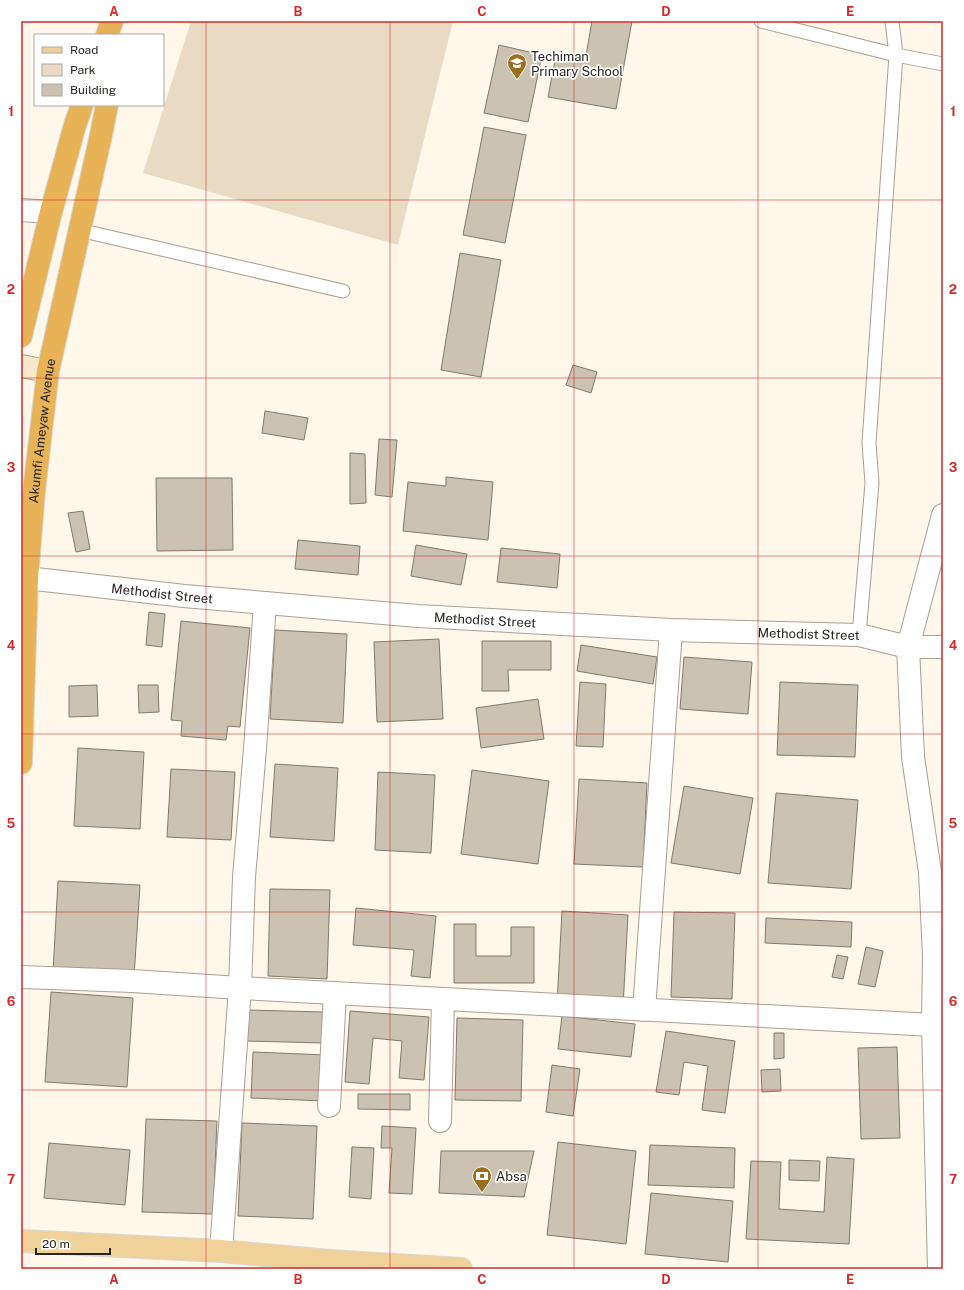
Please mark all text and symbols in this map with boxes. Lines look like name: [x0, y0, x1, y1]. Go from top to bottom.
text: A: [109, 4, 119, 19]
text: B: [294, 4, 303, 19]
text: C: [477, 4, 487, 19]
text: D: [661, 4, 671, 19]
text: E: [846, 4, 854, 19]
legend: [34, 34, 164, 106]
text: Road: [70, 43, 98, 57]
place label: Techiman Primary School: [531, 49, 623, 79]
school or university icon: Techiman Primary School: [506, 52, 528, 80]
text: Park: [70, 63, 96, 77]
text: Building: [70, 83, 116, 97]
text: 1: [8, 104, 14, 119]
text: 1: [950, 104, 956, 119]
text: 2: [7, 282, 15, 297]
text: 2: [949, 282, 957, 297]
street label: Akumfi Ameyaw Avenue: [26, 357, 59, 504]
text: 3: [7, 460, 16, 475]
text: 3: [949, 460, 958, 475]
street label: Methodist Street: [110, 581, 214, 606]
street label: Methodist Street: [434, 610, 536, 631]
street label: Methodist Street: [757, 625, 860, 643]
text: 4: [7, 638, 16, 653]
text: 4: [949, 638, 958, 653]
text: 5: [7, 816, 16, 831]
text: 5: [949, 816, 958, 831]
text: 6: [7, 994, 16, 1009]
text: 6: [949, 994, 958, 1009]
bank icon: Absa: [471, 1165, 493, 1193]
place label: Absa: [496, 1169, 527, 1184]
text: 7: [7, 1172, 15, 1187]
text: 7: [949, 1172, 957, 1187]
scale bar: [36, 1230, 110, 1256]
text: 20 m: [42, 1237, 70, 1251]
text: A: [109, 1272, 119, 1287]
text: B: [294, 1272, 303, 1287]
text: C: [477, 1272, 487, 1287]
text: D: [661, 1272, 671, 1287]
text: E: [846, 1272, 854, 1287]

